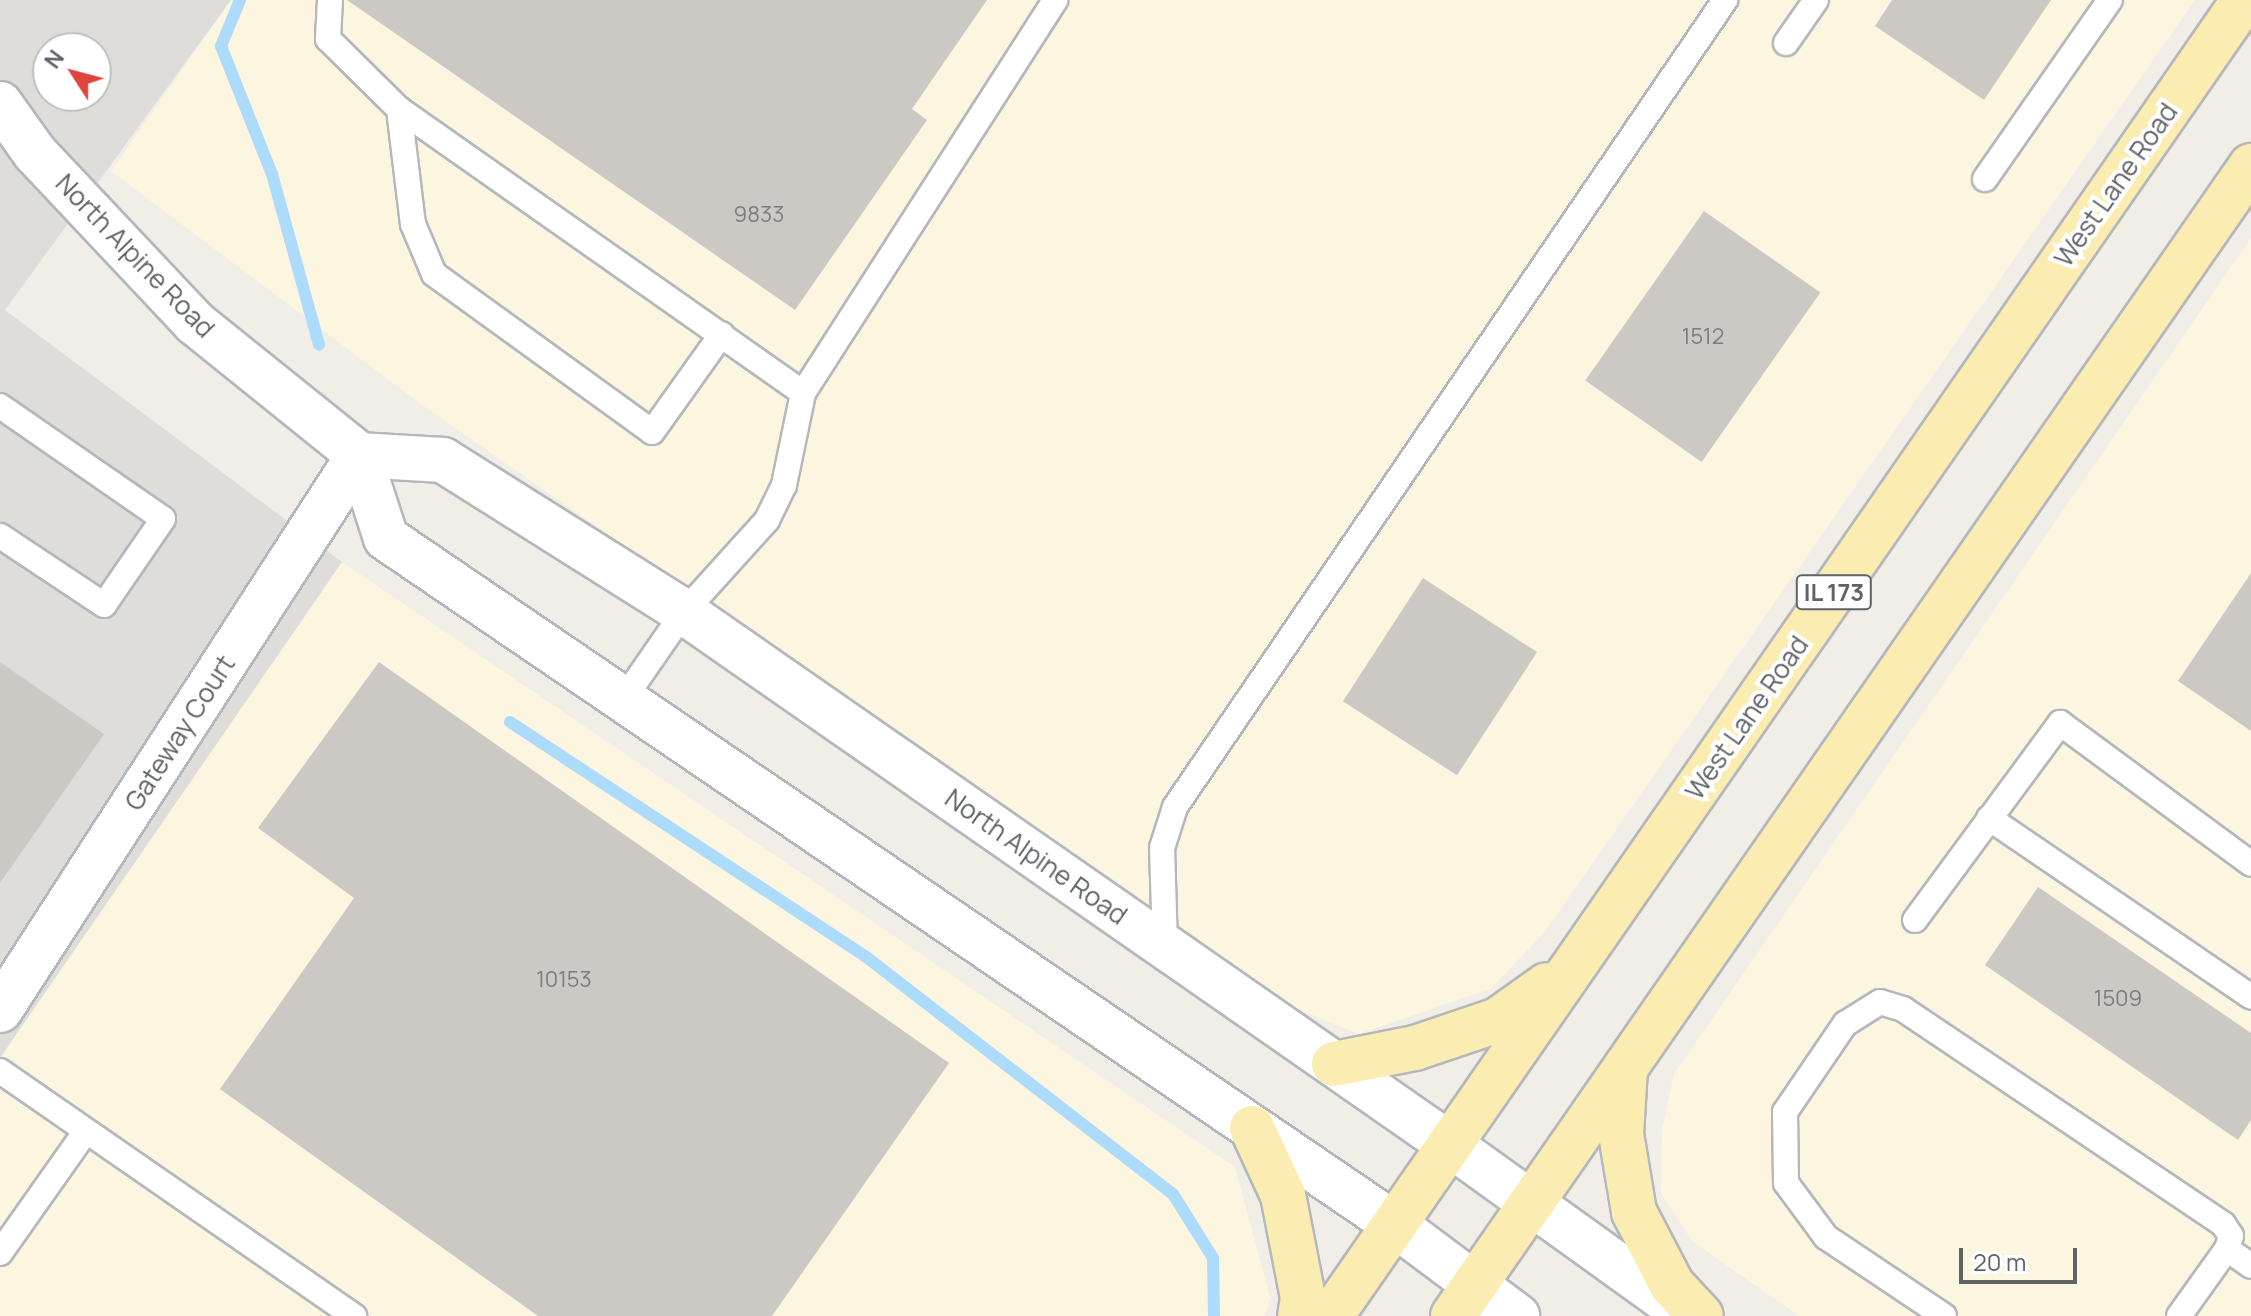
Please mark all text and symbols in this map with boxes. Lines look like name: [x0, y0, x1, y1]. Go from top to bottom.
north arrow: [32, 32, 112, 112]
text: N: [37, 44, 71, 74]
street label: West Lane Road: [2048, 97, 2184, 273]
street label: North Alpine Road: [49, 168, 221, 344]
house number: 9833: [734, 202, 784, 228]
house number: 1512: [1682, 324, 1724, 350]
road number: IL 173: [1794, 572, 1874, 612]
street label: West Lane Road: [1679, 630, 1815, 806]
street label: Gateway Court: [118, 650, 242, 816]
street label: North Alpine Road: [939, 783, 1133, 931]
house number: 10153: [536, 967, 592, 993]
house number: 1509: [2094, 986, 2142, 1012]
scale bar: [1963, 1232, 2081, 1282]
text: 20 m: [1973, 1245, 2026, 1278]

